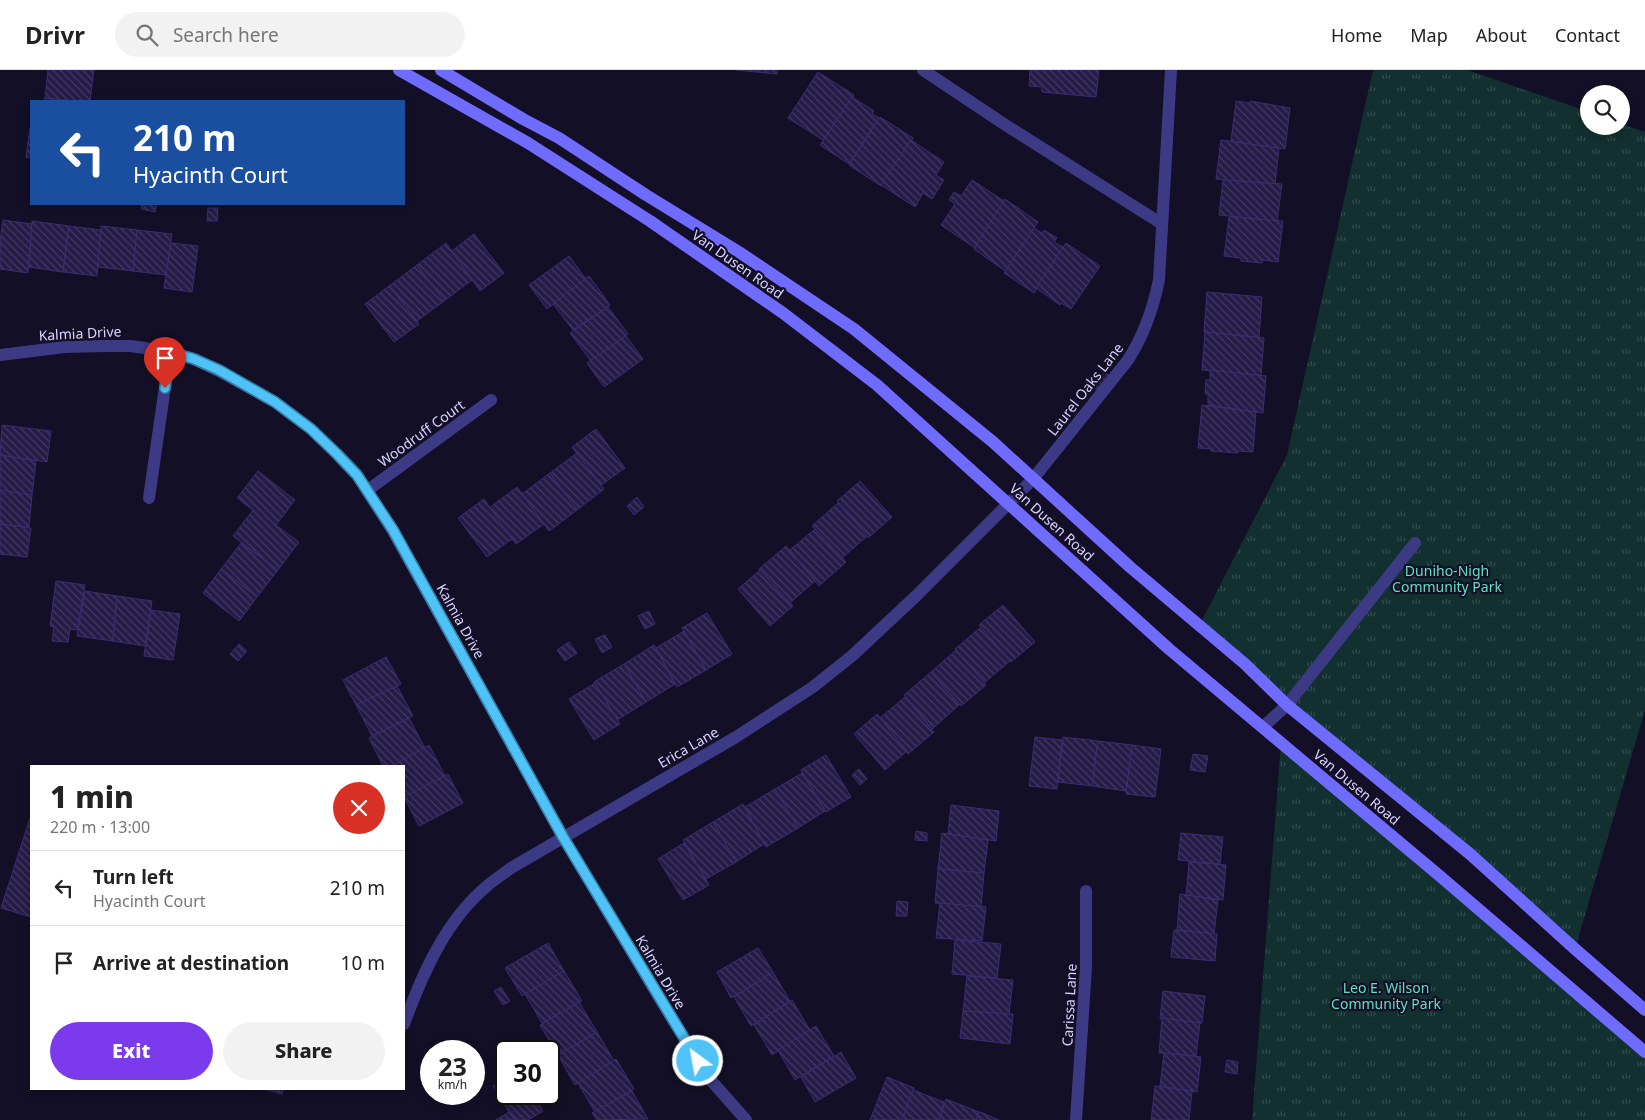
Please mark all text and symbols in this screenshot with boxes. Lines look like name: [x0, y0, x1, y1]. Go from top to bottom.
search box: [115, 12, 465, 57]
text: Drivr: [25, 18, 85, 51]
icon: search: [133, 21, 161, 49]
text: Search here: [173, 22, 279, 48]
text: Home: [1331, 23, 1382, 47]
text: Map: [1410, 23, 1448, 47]
text: About: [1476, 23, 1527, 47]
text: Contact: [1555, 23, 1620, 47]
map controls: [1580, 85, 1630, 135]
button: search: [1580, 85, 1630, 135]
text: 210 m: [133, 114, 236, 161]
icon: left: [50, 120, 115, 185]
text: Hyacinth Court: [133, 159, 288, 189]
street label: Van Dusen Road: [688, 225, 788, 303]
street label: Kalmia Drive: [38, 321, 122, 345]
pin: [144, 337, 186, 388]
street label: Laurel Oaks Lane: [1043, 339, 1127, 439]
icon: arrive: [151, 344, 179, 372]
street label: Woodruff Court: [374, 395, 468, 471]
street label: Van Dusen Road: [1006, 479, 1098, 565]
park label: Duniho-Nigh Community Park: [1392, 561, 1502, 596]
street label: Kalmia Drive: [433, 580, 489, 662]
street label: Erica Lane: [654, 722, 722, 772]
street label: Van Dusen Road: [1310, 745, 1404, 829]
text: 1 min: [50, 776, 134, 817]
button: close: [333, 782, 385, 834]
text: 220 m · 13:00: [50, 816, 150, 838]
text: Turn left: [93, 864, 174, 890]
icon: left: [50, 874, 78, 902]
text: 210 m: [330, 875, 385, 901]
text: Hyacinth Court: [93, 890, 206, 912]
street label: Kalmia Drive: [631, 932, 691, 1013]
icon: arrive: [50, 949, 78, 977]
text: Arrive at destination: [93, 950, 289, 976]
text: 10 m: [341, 950, 385, 976]
street label: Carissa Lane: [1057, 963, 1081, 1047]
park label: Leo E. Wilson Community Park: [1331, 978, 1441, 1013]
button: Exit: [50, 1022, 213, 1080]
button: Share: [223, 1022, 385, 1080]
position arrow: [671, 1034, 723, 1086]
speed limit sign: 30: [495, 1040, 560, 1105]
text: 23: [438, 1049, 467, 1083]
text: km/h: [438, 1076, 467, 1093]

